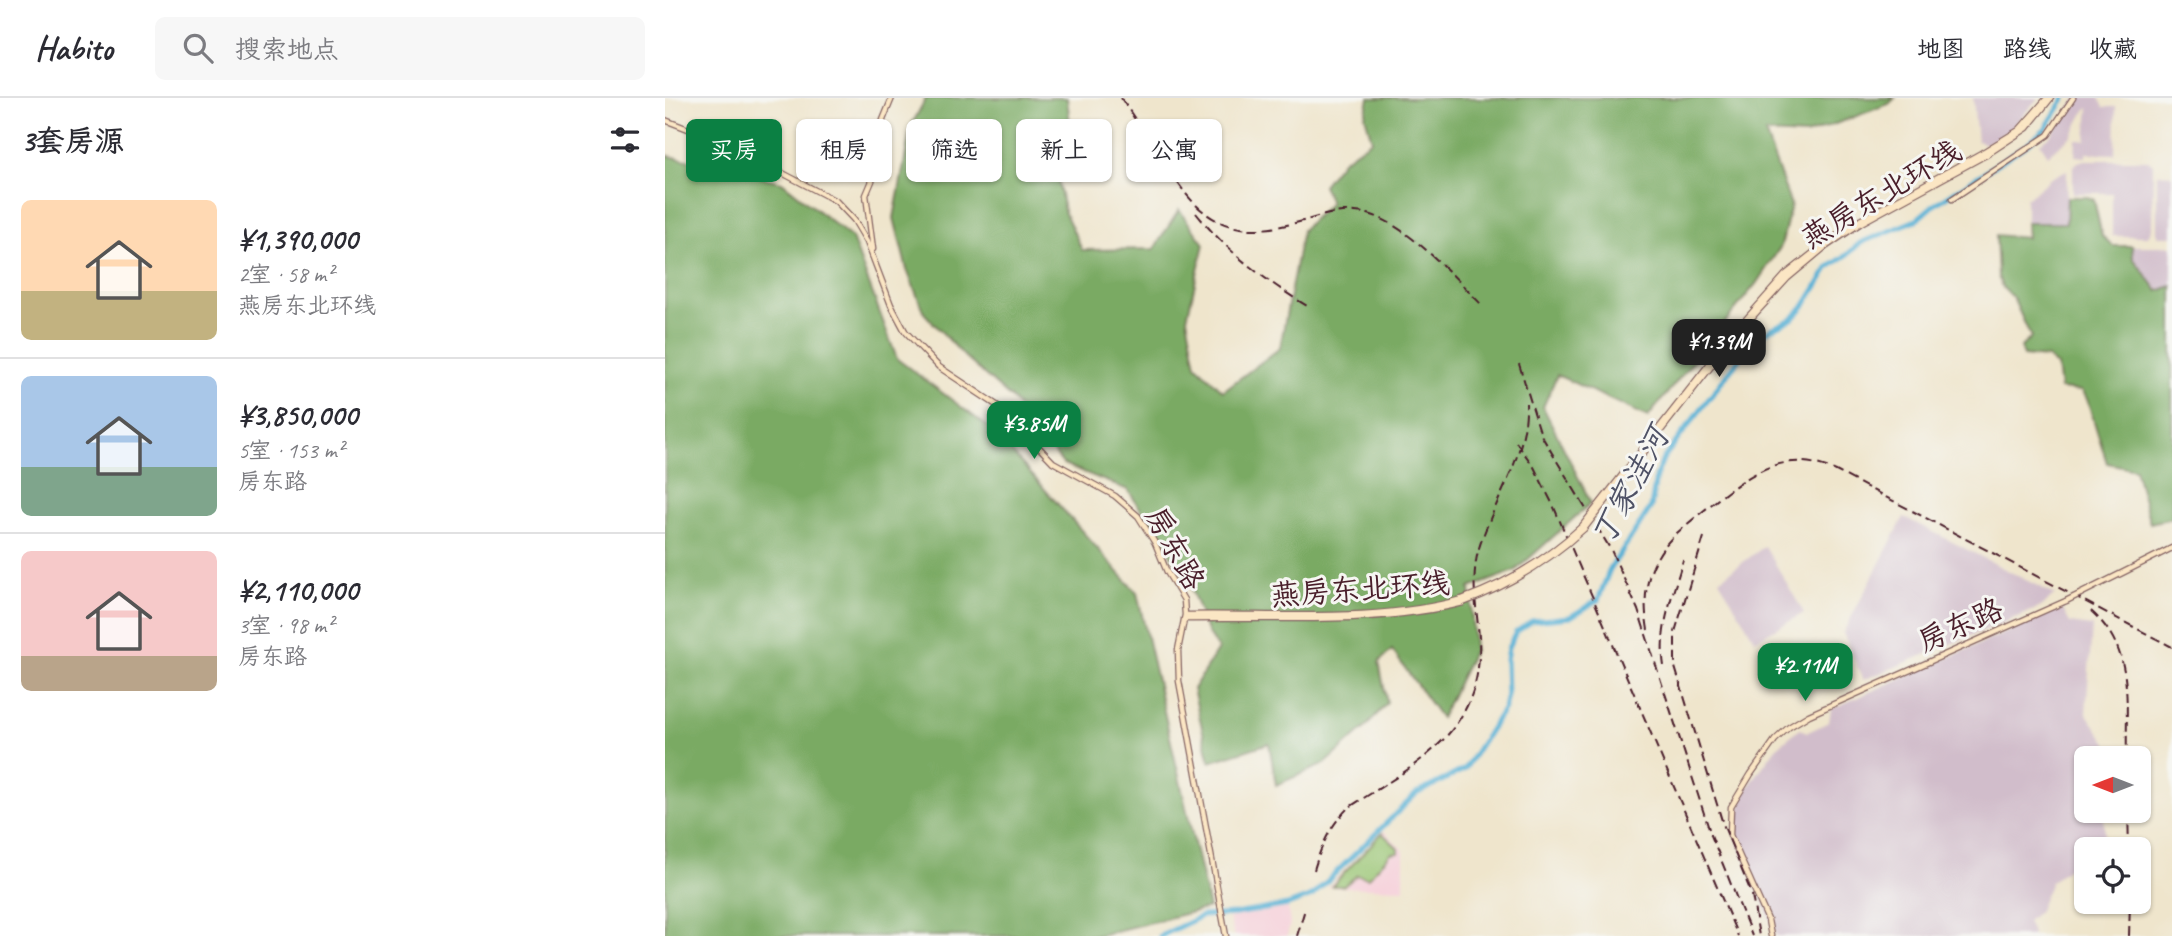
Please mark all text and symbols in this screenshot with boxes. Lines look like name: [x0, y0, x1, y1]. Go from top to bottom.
search box: [155, 17, 645, 80]
text: Habito: [35, 27, 113, 69]
icon: search: [179, 29, 217, 67]
text: 搜索地点: [235, 33, 339, 66]
text: 地图: [1917, 34, 1965, 64]
text: 路线: [2003, 34, 2051, 64]
text: 收藏: [2089, 34, 2137, 64]
chip: 买房: [686, 119, 782, 182]
chip: 租房: [796, 119, 892, 182]
chip: 筛选: [906, 119, 1002, 182]
chip: 新上: [1016, 119, 1112, 182]
chip: 公寓: [1126, 119, 1222, 182]
icon: filters: [606, 121, 644, 159]
text: 3套房源: [21, 122, 125, 160]
street label: 燕房东北环线: [1794, 131, 1968, 257]
text: ¥1,390,000: [238, 220, 358, 258]
icon: home: [77, 228, 161, 312]
text: 2室 · 58 m²: [238, 260, 333, 289]
text: 燕房东北环线: [238, 291, 376, 320]
pin: ¥1.39M: [1662, 320, 1776, 379]
text: ¥1.39M: [1688, 327, 1750, 356]
text: ¥3,850,000: [238, 396, 357, 434]
pin: ¥3.85M: [977, 402, 1091, 461]
icon: home: [77, 404, 161, 488]
text: ¥3.85M: [1003, 409, 1065, 438]
water label: 丁家洼河: [1582, 415, 1680, 552]
text: 5室 · 153 m²: [238, 436, 344, 465]
text: 房东路: [238, 467, 307, 496]
street label: 房东路: [1137, 499, 1213, 597]
street label: 燕房东北环线: [1269, 564, 1451, 614]
text: ¥2,110,000: [238, 571, 358, 609]
icon: home: [77, 579, 161, 663]
street label: 房东路: [1911, 589, 2009, 661]
text: 3室 · 98 m²: [238, 611, 333, 640]
text: 房东路: [238, 642, 307, 671]
pin: ¥2.11M: [1748, 644, 1862, 703]
text: ¥2.11M: [1774, 651, 1836, 680]
north arrow: [2074, 746, 2151, 822]
map controls: [2074, 746, 2151, 914]
button: locate: [2074, 837, 2151, 914]

